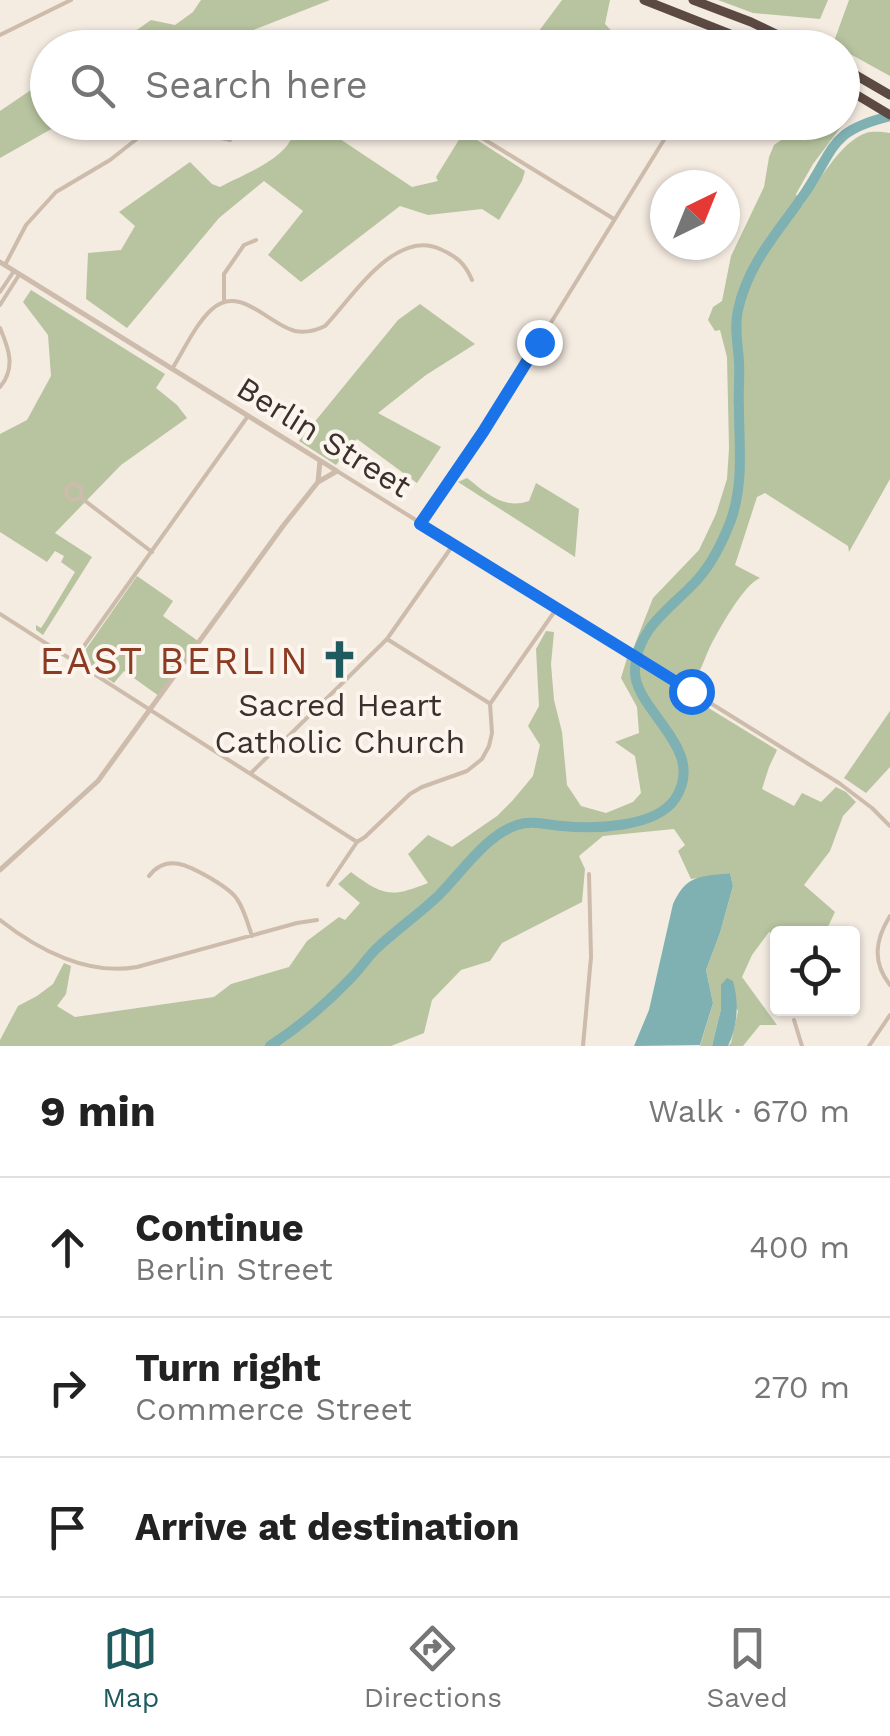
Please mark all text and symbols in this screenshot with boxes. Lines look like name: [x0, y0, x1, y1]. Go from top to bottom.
search box: [30, 30, 860, 140]
icon: search: [65, 58, 120, 113]
text: Search here: [145, 63, 368, 107]
north arrow: [650, 170, 740, 260]
route end: [517, 320, 563, 366]
street label: Berlin Street: [230, 368, 418, 506]
district label: EAST BERLIN: [40, 639, 310, 683]
church icon: Sacred Heart Catholic Church: [319, 639, 361, 681]
route start: [669, 669, 715, 715]
place label: Sacred Heart Catholic Church: [215, 686, 465, 761]
map controls: [770, 926, 860, 1016]
button: locate: [770, 926, 860, 1016]
text: 9 min: [40, 1087, 156, 1136]
text: Walk · 670 m: [648, 1092, 850, 1130]
text: Continue: [135, 1206, 304, 1250]
icon: ahead: [40, 1220, 95, 1275]
text: 400 m: [749, 1228, 850, 1266]
text: Berlin Street: [135, 1250, 333, 1288]
text: Turn right: [135, 1346, 321, 1390]
icon: right: [40, 1360, 95, 1415]
text: 270 m: [753, 1368, 850, 1406]
text: Commerce Street: [135, 1390, 412, 1428]
icon: arrive: [40, 1500, 95, 1555]
text: Arrive at destination: [135, 1505, 520, 1549]
tab: Map: [102, 1621, 159, 1714]
tab: Directions: [364, 1621, 502, 1714]
tab: Saved: [706, 1621, 788, 1714]

